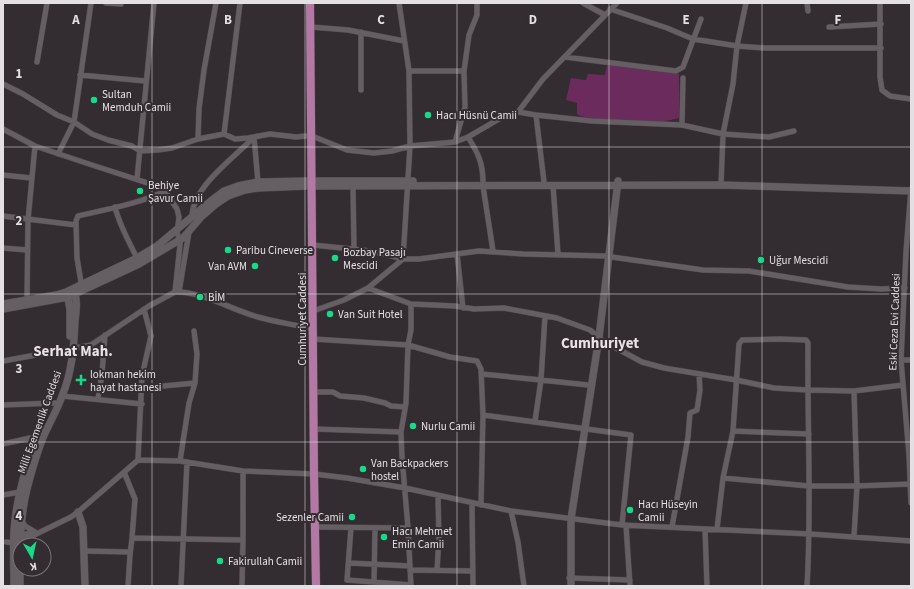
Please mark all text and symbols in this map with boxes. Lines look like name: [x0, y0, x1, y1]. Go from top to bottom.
text: A: [71, 11, 80, 29]
text: B: [224, 11, 232, 29]
text: C: [377, 11, 385, 29]
text: D: [529, 11, 537, 29]
text: E: [682, 11, 690, 29]
text: F: [835, 11, 842, 29]
text: 1: [16, 65, 23, 83]
place label: Sultan Memduh Camii: [102, 87, 171, 115]
marker: Sultan Memduh Camii: [89, 95, 99, 105]
place label: Hacı Hüsnü Camii: [436, 108, 517, 123]
marker: Hacı Hüsnü Camii: [423, 110, 433, 120]
place label: Behiye Şavur Camii: [148, 178, 203, 206]
marker: Behiye Şavur Camii: [135, 186, 145, 196]
text: 2: [16, 212, 23, 230]
place label: Paribu Cineverse: [236, 243, 314, 258]
marker: Paribu Cineverse: [223, 245, 233, 255]
place label: Bozbay Pasajı Mescidi: [343, 245, 406, 273]
marker: Bozbay Pasajı Mescidi: [330, 253, 340, 263]
place label: Uğur Mescidi: [769, 253, 828, 268]
marker: Uğur Mescidi: [756, 255, 766, 265]
place label: Van AVM: [208, 259, 247, 274]
marker: Van AVM: [250, 261, 260, 271]
street label: Cumhuriyet Caddesi: [295, 273, 310, 365]
street label: Eski Ceza Evi Caddesi: [885, 273, 904, 371]
place label: BİM: [208, 290, 225, 305]
marker: BİM: [195, 292, 205, 302]
place label: Van Suit Hotel: [338, 307, 403, 322]
marker: Van Suit Hotel: [325, 309, 335, 319]
district label: Cumhuriyet: [561, 333, 639, 354]
district label: Serhat Mah.: [33, 341, 113, 362]
text: 3: [16, 360, 23, 378]
place label: lokman hekim hayat hastanesi: [90, 367, 162, 395]
street label: Milli Egemenlik Caddesi: [14, 369, 65, 476]
marker: lokman hekim hayat hastanesi: [75, 374, 87, 386]
place label: Nurlu Camii: [421, 419, 475, 434]
marker: Nurlu Camii: [408, 421, 418, 431]
place label: Van Backpackers hostel: [371, 456, 449, 484]
marker: Van Backpackers hostel: [358, 464, 368, 474]
place label: Hacı Hüseyin Camii: [638, 497, 698, 525]
marker: Hacı Hüseyin Camii: [625, 505, 635, 515]
text: 4: [16, 507, 23, 525]
place label: Sezenler Camii: [276, 510, 344, 525]
marker: Sezenler Camii: [347, 512, 357, 522]
place label: Hacı Mehmet Emin Camii: [392, 524, 453, 552]
marker: Hacı Mehmet Emin Camii: [379, 532, 389, 542]
north arrow: [12, 537, 52, 577]
place label: Fakirullah Camii: [228, 554, 302, 569]
marker: Fakirullah Camii: [215, 556, 225, 566]
text: K: [29, 558, 38, 574]

